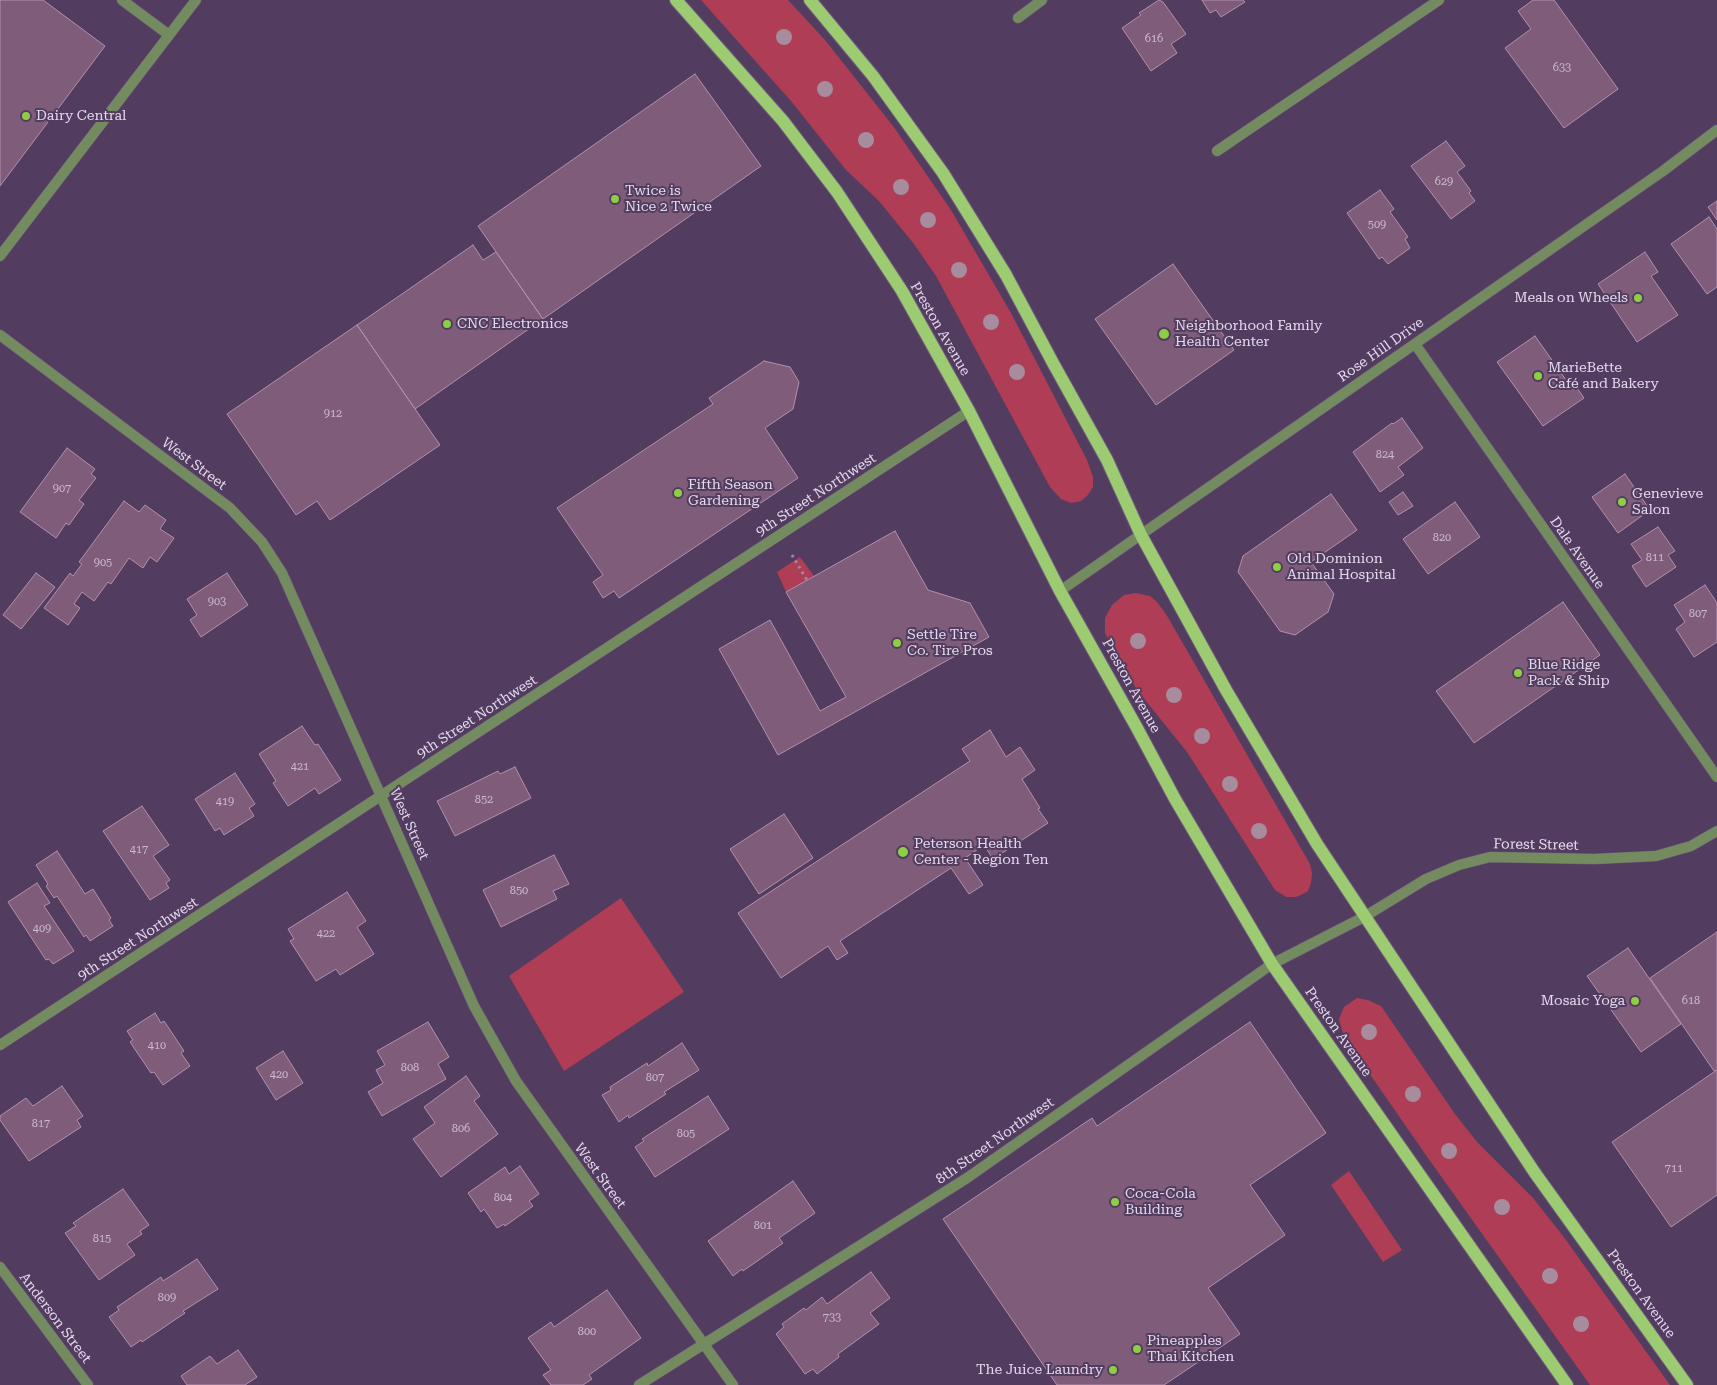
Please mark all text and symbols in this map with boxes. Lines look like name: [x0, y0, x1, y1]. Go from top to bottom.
house number: 616: [1145, 32, 1163, 46]
house number: 633: [1553, 61, 1571, 75]
place label: Dairy Central: [36, 108, 126, 124]
marker: Dairy Central: [20, 110, 32, 122]
house number: 629: [1435, 175, 1453, 189]
place label: Twice is Nice 2 Twice: [625, 183, 712, 216]
marker: Twice is Nice 2 Twice: [609, 193, 621, 205]
house number: 509: [1368, 218, 1386, 232]
street label: Preston Avenue: [906, 279, 974, 379]
place label: Meals on Wheels: [1514, 290, 1628, 306]
marker: Meals on Wheels: [1632, 292, 1644, 304]
street label: Rose Hill Drive: [1335, 314, 1427, 386]
place label: CNC Electronics: [457, 316, 568, 332]
marker: CNC Electronics: [441, 318, 453, 330]
place label: Neighborhood Family Health Center: [1175, 318, 1322, 351]
marker: Neighborhood Family Health Center: [1157, 327, 1171, 341]
place label: MarieBette Café and Bakery: [1548, 360, 1659, 392]
marker: MarieBette Café and Bakery: [1532, 370, 1544, 382]
house number: 912: [324, 407, 342, 421]
street label: West Street: [158, 434, 230, 494]
house number: 824: [1376, 448, 1394, 462]
street label: 9th Street Northwest: [753, 450, 879, 540]
place label: Fifth Season Gardening: [688, 477, 773, 510]
house number: 907: [53, 482, 71, 496]
place label: Genevieve Salon: [1632, 486, 1703, 518]
marker: Fifth Season Gardening: [672, 487, 684, 499]
marker: Genevieve Salon: [1616, 496, 1628, 508]
street label: Dale Avenue: [1546, 514, 1608, 592]
house number: 820: [1433, 531, 1451, 545]
place label: Old Dominion Animal Hospital: [1287, 551, 1396, 584]
house number: 811: [1646, 551, 1664, 565]
house number: 905: [94, 556, 112, 570]
marker: Old Dominion Animal Hospital: [1271, 561, 1283, 573]
house number: 903: [208, 595, 226, 609]
house number: 807: [1689, 607, 1707, 621]
place label: Settle Tire Co. Tire Pros: [907, 627, 993, 660]
street label: Preston Avenue: [1098, 636, 1164, 736]
marker: Settle Tire Co. Tire Pros: [891, 637, 903, 649]
place label: Blue Ridge Pack & Ship: [1528, 657, 1610, 690]
marker: Blue Ridge Pack & Ship: [1512, 667, 1524, 679]
street label: 9th Street Northwest: [414, 672, 540, 762]
house number: 421: [291, 760, 309, 774]
street label: West Street: [386, 785, 432, 863]
house number: 852: [475, 793, 493, 807]
house number: 419: [216, 795, 234, 809]
place label: Peterson Health Center - Region Ten: [914, 836, 1048, 869]
street label: Forest Street: [1493, 836, 1579, 854]
house number: 417: [130, 843, 148, 857]
marker: Peterson Health Center - Region Ten: [896, 845, 910, 859]
house number: 850: [510, 884, 528, 898]
street label: 9th Street Northwest: [75, 894, 201, 984]
house number: 409: [33, 922, 51, 936]
house number: 422: [317, 927, 335, 941]
street label: Preston Avenue: [1301, 984, 1375, 1080]
place label: Mosaic Yoga: [1541, 993, 1625, 1009]
house number: 618: [1682, 994, 1700, 1008]
marker: Mosaic Yoga: [1629, 995, 1641, 1007]
house number: 410: [148, 1039, 166, 1053]
house number: 808: [401, 1061, 419, 1075]
house number: 420: [270, 1068, 288, 1082]
house number: 807: [646, 1071, 664, 1085]
street label: 8th Street Northwest: [933, 1094, 1057, 1188]
house number: 817: [32, 1117, 50, 1131]
house number: 806: [452, 1122, 470, 1136]
house number: 805: [677, 1127, 695, 1141]
street label: West Street: [571, 1140, 629, 1212]
house number: 711: [1665, 1162, 1683, 1176]
place label: Coca-Cola Building: [1125, 1186, 1196, 1218]
house number: 804: [494, 1191, 512, 1205]
marker: Coca-Cola Building: [1109, 1196, 1121, 1208]
house number: 801: [754, 1219, 772, 1233]
house number: 815: [93, 1232, 111, 1246]
street label: Preston Avenue: [1603, 1246, 1679, 1342]
street label: Anderson Street: [15, 1269, 95, 1367]
house number: 809: [158, 1291, 176, 1305]
house number: 733: [823, 1311, 841, 1325]
house number: 800: [578, 1325, 596, 1339]
place label: Pineapples Thai Kitchen: [1147, 1333, 1234, 1365]
marker: Pineapples Thai Kitchen: [1131, 1343, 1143, 1355]
place label: The Juice Laundry: [976, 1362, 1103, 1378]
marker: The Juice Laundry: [1107, 1364, 1119, 1376]

